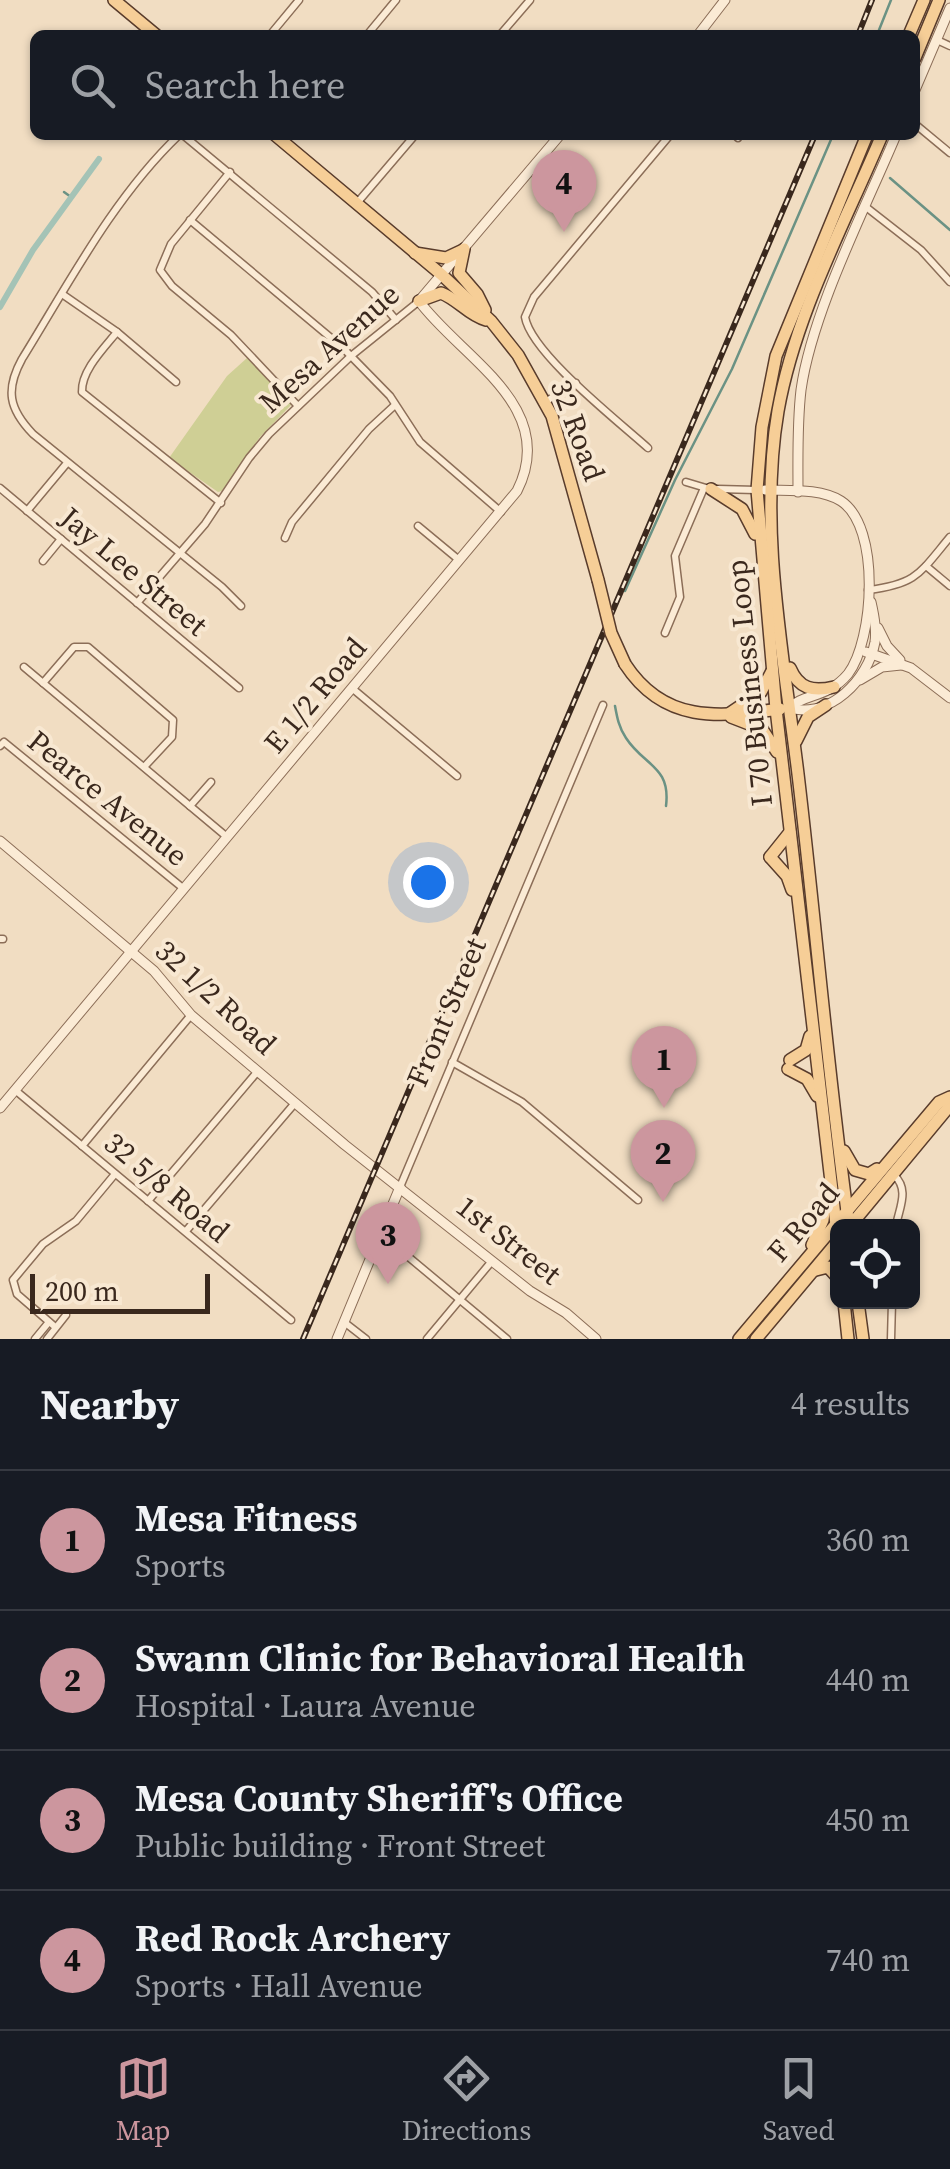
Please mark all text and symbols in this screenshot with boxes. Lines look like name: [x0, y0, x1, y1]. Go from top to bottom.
search box: [30, 30, 920, 140]
icon: search: [65, 58, 120, 113]
text: Search here: [145, 59, 345, 111]
pin: 4: [532, 150, 596, 232]
street label: Mesa Avenue: [250, 274, 408, 422]
street label: 32 Road: [541, 374, 615, 486]
street label: Jay Lee Street: [51, 497, 217, 645]
street label: I 70 Business Loop: [716, 558, 782, 808]
street label: E 1/2 Road: [254, 628, 376, 762]
street label: Pearce Avenue: [19, 721, 197, 875]
your location: [403, 857, 454, 908]
street label: 32 1/2 Road: [146, 930, 286, 1064]
street label: Front Street: [396, 931, 496, 1093]
pin: 1: [632, 1026, 696, 1108]
pin: 2: [630, 1120, 696, 1202]
street label: 32 5/8 Road: [96, 1122, 238, 1252]
street label: F Road: [758, 1173, 848, 1271]
street label: 1st Street: [448, 1186, 570, 1294]
pin: 3: [356, 1202, 420, 1284]
map controls: [830, 1219, 920, 1309]
button: locate: [830, 1219, 920, 1309]
scale bar: [30, 1269, 210, 1314]
text: 200 m: [45, 1272, 119, 1310]
text: Nearby: [40, 1375, 179, 1433]
text: 4 results: [791, 1382, 910, 1426]
text: Mesa Fitness: [135, 1492, 358, 1544]
text: 1: [64, 1518, 81, 1562]
text: 360 m: [826, 1518, 910, 1562]
text: Sports: [135, 1544, 226, 1588]
text: Swann Clinic for Behavioral Health: [135, 1632, 745, 1684]
text: 2: [64, 1658, 81, 1702]
text: 440 m: [826, 1658, 910, 1702]
text: Hospital · Laura Avenue: [135, 1684, 476, 1728]
text: Mesa County Sheriff's Office: [135, 1772, 623, 1824]
text: 3: [64, 1798, 81, 1842]
text: 450 m: [826, 1798, 910, 1842]
text: Public building · Front Street: [135, 1824, 545, 1868]
text: Red Rock Archery: [135, 1912, 450, 1964]
text: 4: [64, 1938, 81, 1982]
text: 740 m: [826, 1938, 910, 1982]
text: Sports · Hall Avenue: [135, 1964, 423, 2008]
tab: Map: [116, 2051, 171, 2149]
tab: Directions: [402, 2051, 531, 2149]
tab: Saved: [763, 2051, 834, 2149]

